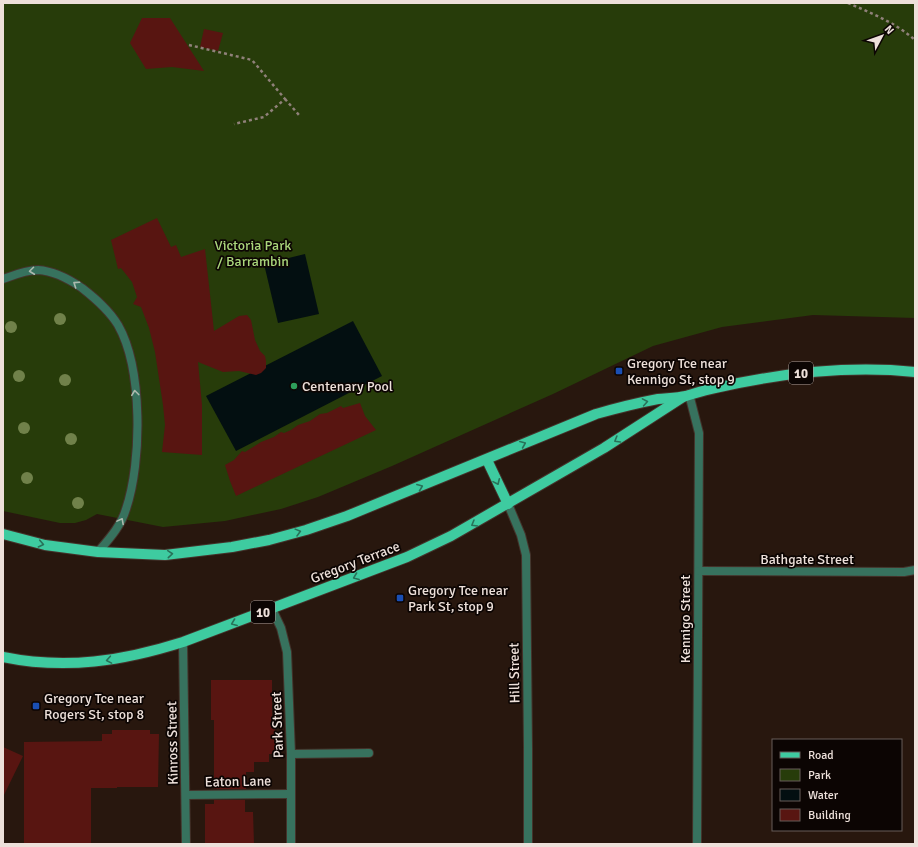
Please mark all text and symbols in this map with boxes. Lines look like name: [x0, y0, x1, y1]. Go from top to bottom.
north arrow: [862, 16, 902, 56]
text: N: [882, 23, 897, 37]
park label: Victoria Park / Barrambin: [215, 237, 291, 270]
one-way arrow: [29, 266, 35, 275]
one-way arrow: [73, 281, 80, 289]
place label: Gregory Tce near Kennigo St, stop 9: [627, 355, 735, 388]
road number: 10: [789, 362, 813, 384]
marker: Gregory Tce near Kennigo St, stop 9: [614, 366, 624, 376]
place label: Centenary Pool: [302, 378, 393, 395]
marker: Centenary Pool: [289, 381, 299, 391]
one-way arrow: [131, 390, 140, 396]
one-way arrow: [642, 398, 649, 406]
one-way arrow: [614, 436, 621, 443]
one-way arrow: [519, 441, 526, 449]
one-way arrow: [492, 478, 500, 485]
one-way arrow: [415, 484, 423, 492]
one-way arrow: [116, 518, 124, 525]
one-way arrow: [471, 519, 478, 526]
one-way arrow: [295, 529, 301, 537]
street label: Gregory Terrace: [308, 538, 402, 587]
one-way arrow: [38, 539, 44, 547]
one-way arrow: [167, 550, 173, 559]
street label: Bathgate Street: [760, 551, 854, 568]
one-way arrow: [352, 573, 359, 581]
street label: Kennigo Street: [677, 575, 694, 663]
place label: Gregory Tce near Park St, stop 9: [408, 582, 509, 615]
marker: Gregory Tce near Park St, stop 9: [395, 593, 405, 603]
road number: 10: [251, 601, 275, 623]
one-way arrow: [230, 619, 237, 627]
street label: Hill Street: [505, 642, 524, 704]
one-way arrow: [106, 655, 112, 663]
place label: Gregory Tce near Rogers St, stop 8: [44, 690, 145, 723]
street label: Park Street: [268, 691, 287, 758]
marker: Gregory Tce near Rogers St, stop 8: [31, 701, 41, 711]
street label: Kinross Street: [163, 701, 182, 785]
legend: [772, 739, 902, 831]
text: Road: [808, 748, 834, 763]
text: Park: [808, 768, 831, 783]
street label: Eaton Lane: [205, 772, 271, 791]
text: Water: [808, 788, 839, 803]
text: Building: [808, 808, 851, 823]

